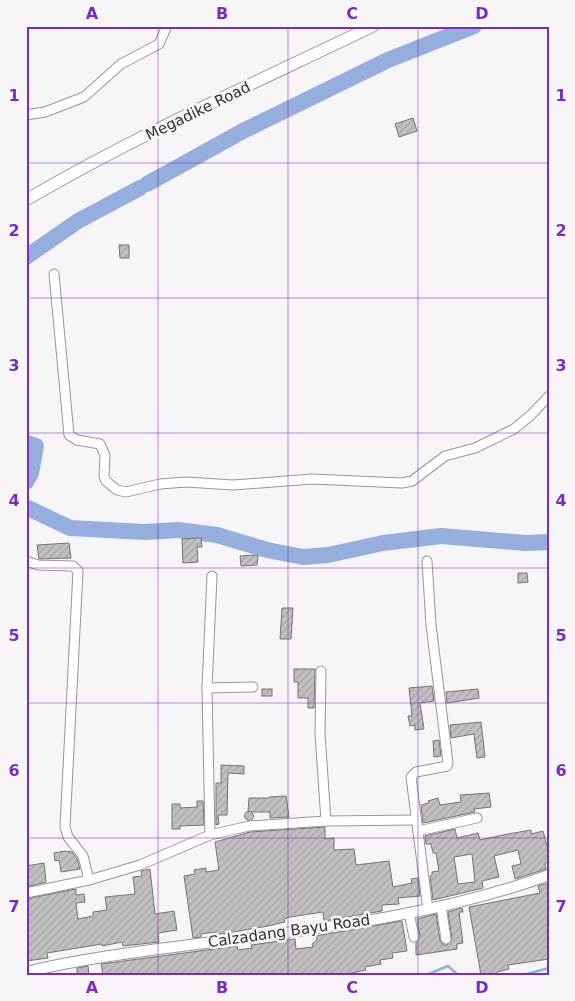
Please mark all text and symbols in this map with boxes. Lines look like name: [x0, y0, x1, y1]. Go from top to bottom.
text: A: [86, 4, 99, 23]
text: B: [216, 4, 228, 23]
text: C: [346, 4, 358, 23]
text: D: [475, 4, 489, 23]
street label: Megadike Road: [143, 78, 253, 144]
text: 1: [8, 86, 20, 105]
text: 1: [555, 86, 567, 105]
text: 2: [8, 221, 20, 240]
text: 2: [555, 221, 567, 240]
text: 3: [8, 356, 20, 375]
text: 3: [555, 356, 567, 375]
text: 4: [8, 491, 20, 510]
text: 4: [555, 491, 567, 510]
text: 5: [8, 626, 20, 645]
text: 5: [555, 626, 567, 645]
text: 6: [8, 761, 20, 780]
text: 6: [555, 761, 567, 780]
text: 7: [8, 897, 20, 916]
text: 7: [555, 897, 567, 916]
street label: Calzadang Bayu Road: [207, 911, 371, 951]
text: A: [86, 978, 99, 997]
text: B: [216, 978, 228, 997]
text: C: [346, 978, 358, 997]
text: D: [475, 978, 489, 997]

